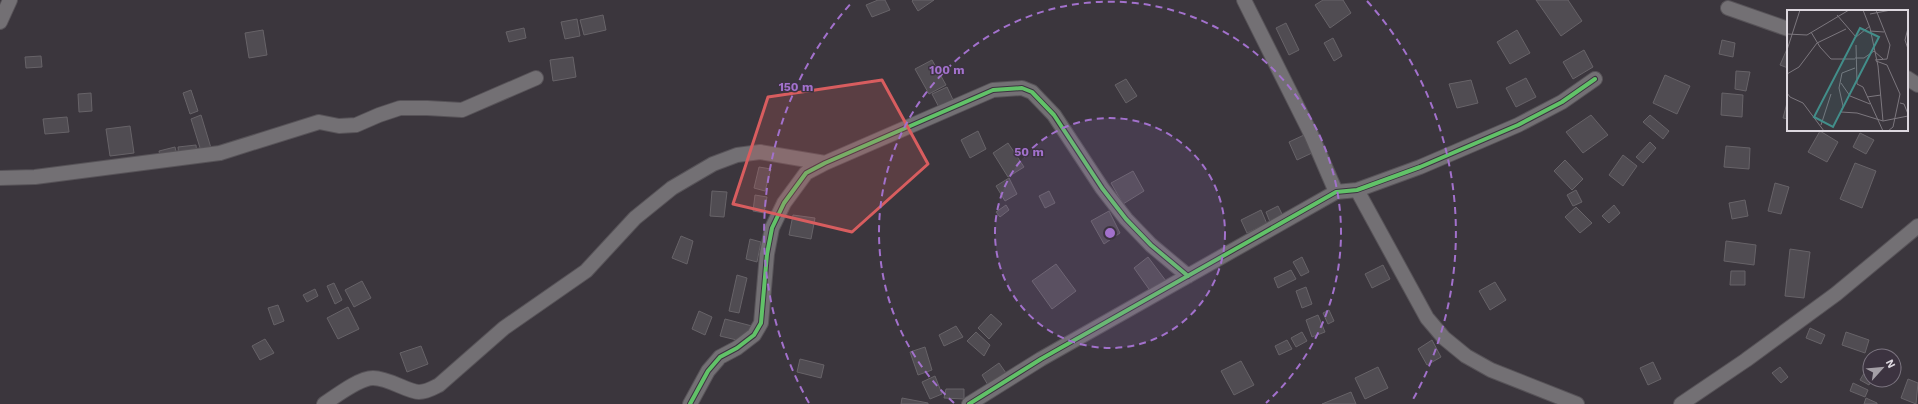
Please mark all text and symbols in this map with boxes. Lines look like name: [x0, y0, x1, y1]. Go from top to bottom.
inset map: [1787, 10, 1908, 131]
text: 100 m: [929, 63, 965, 77]
text: 150 m: [779, 80, 813, 94]
text: 50 m: [1014, 145, 1044, 159]
centre of rings: [1103, 226, 1117, 240]
north arrow: [1862, 348, 1902, 388]
text: N: [1883, 357, 1898, 370]

